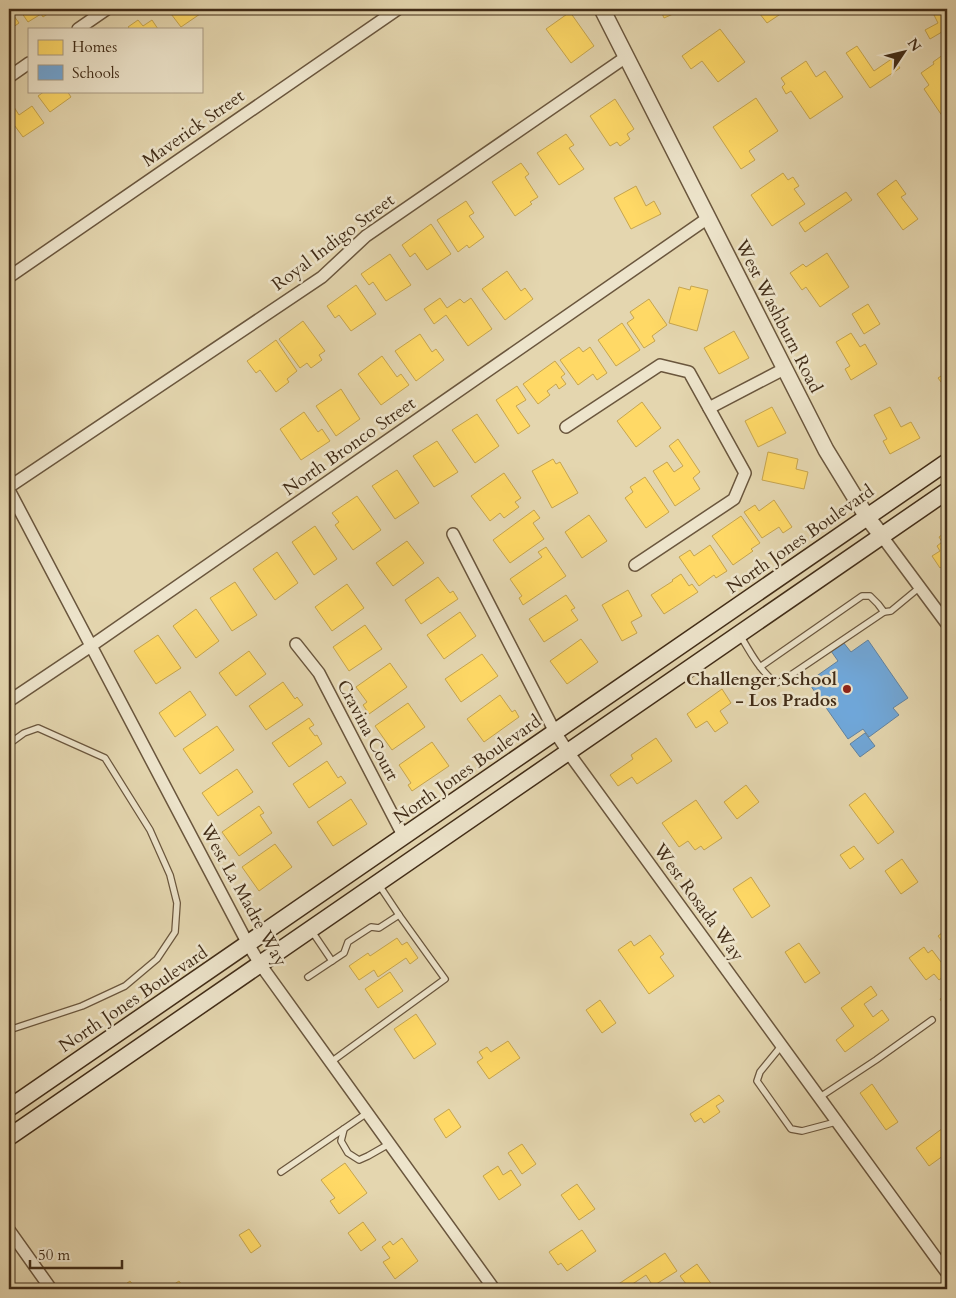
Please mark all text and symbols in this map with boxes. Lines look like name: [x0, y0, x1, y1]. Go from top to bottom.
legend: [28, 28, 202, 92]
north arrow: [878, 28, 928, 78]
text: N: [903, 34, 926, 55]
text: Homes: [72, 37, 117, 57]
text: Schools: [72, 63, 120, 83]
street label: Maverick Street: [137, 84, 250, 173]
street label: Royal Indigo Street: [267, 188, 400, 297]
street label: West Washburn Road: [729, 234, 828, 398]
street label: North Bronco Street: [278, 391, 421, 502]
street label: North Jones Boulevard: [722, 479, 879, 600]
place label: Challenger School - Los Prados: [686, 667, 837, 713]
street label: Cravina Court: [331, 675, 405, 785]
marker: Challenger School - Los Prados: [841, 683, 853, 695]
street label: North Jones Boulevard: [389, 709, 546, 830]
street label: West La Madre Way: [194, 819, 293, 971]
street label: West Rosada Way: [647, 838, 750, 967]
street label: North Jones Boulevard: [54, 940, 213, 1059]
scale bar: [30, 1238, 122, 1270]
text: 50 m: [38, 1245, 70, 1265]

